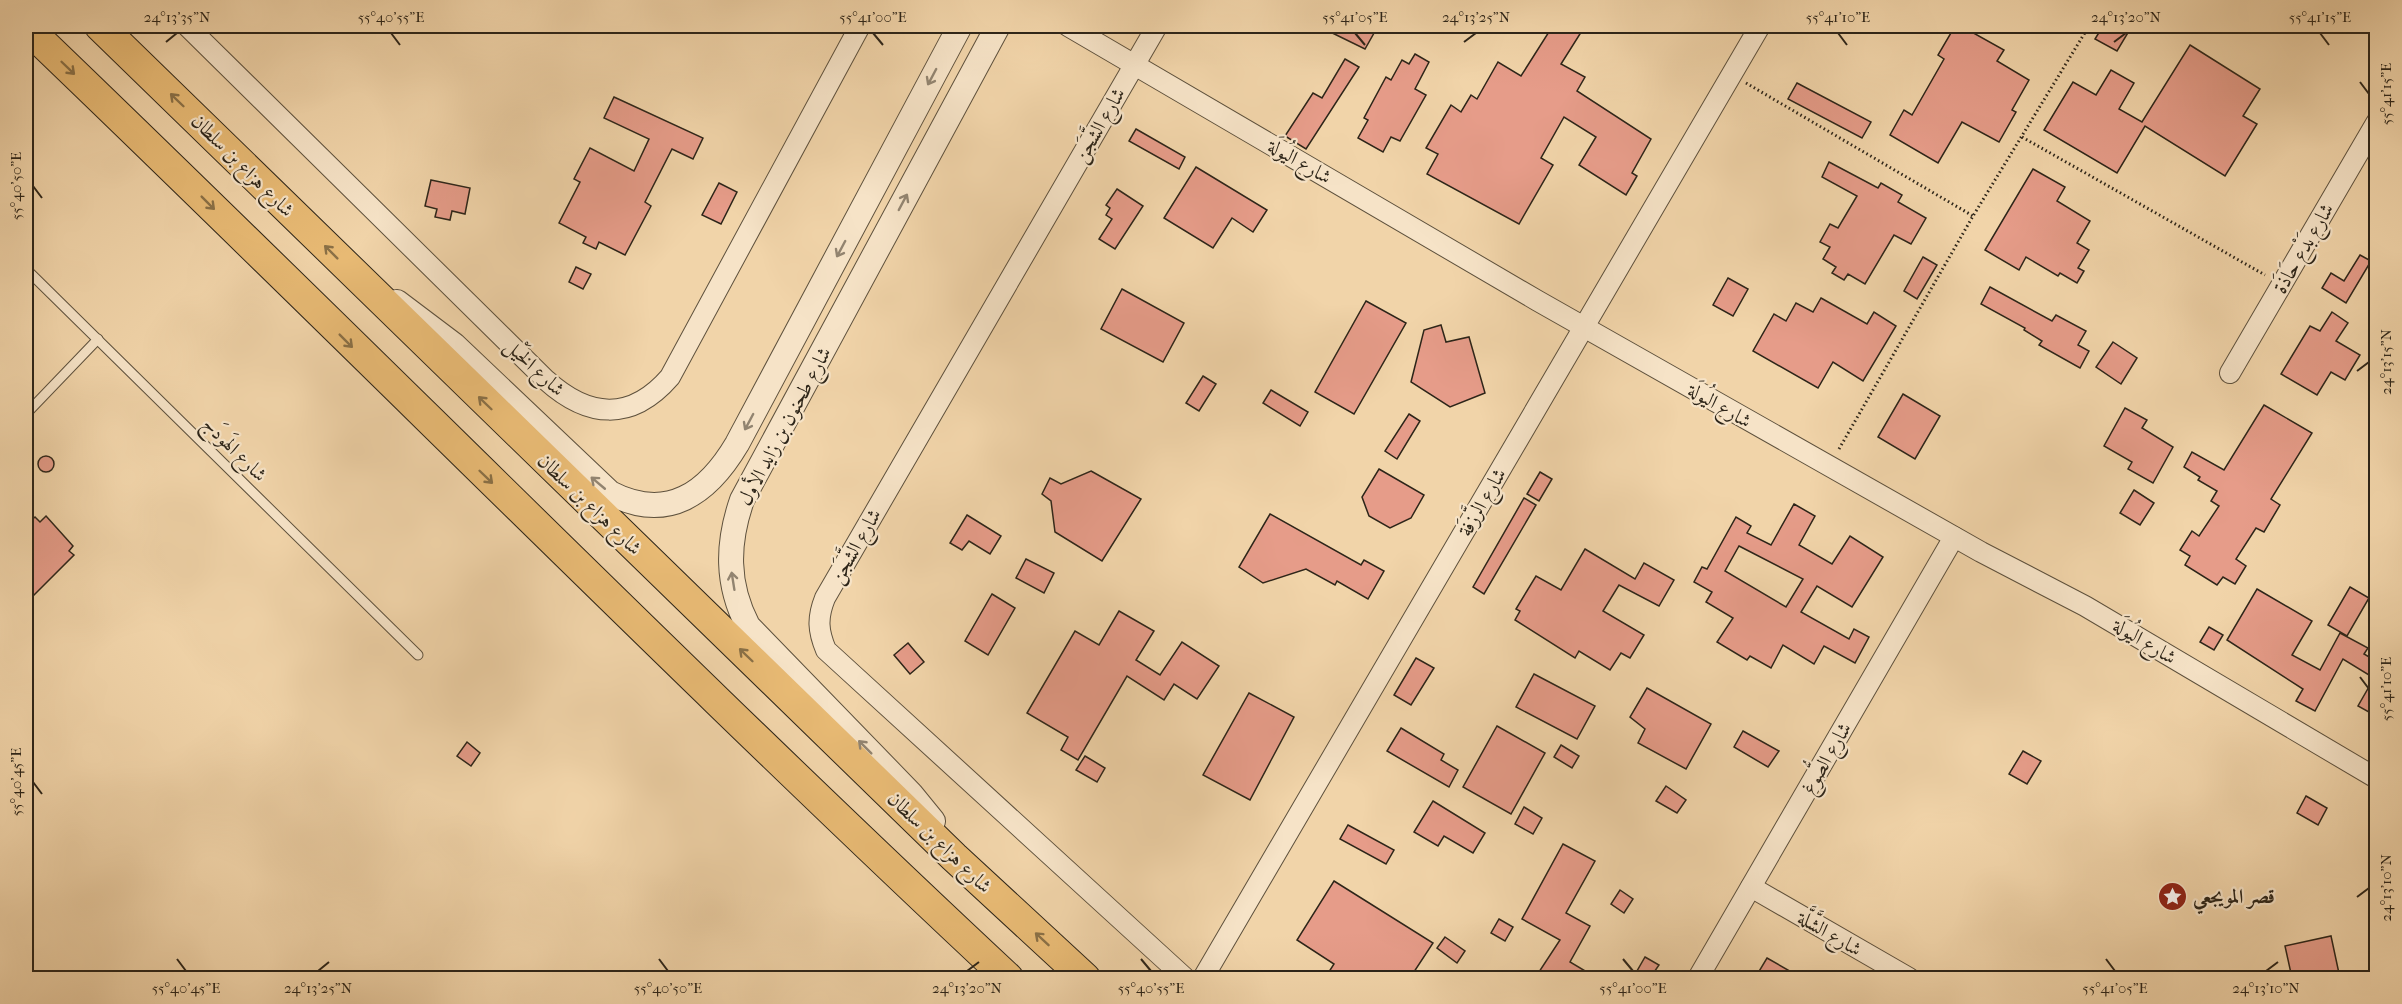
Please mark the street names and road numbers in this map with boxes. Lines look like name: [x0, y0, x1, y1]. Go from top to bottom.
street label: شارع الشَّجَن: [1064, 81, 1135, 170]
street label: شارع هزاع بن سلطان: [182, 109, 299, 226]
street label: شارع اليُولَة: [1260, 129, 1338, 194]
street label: شارع بَدْع حَاذَة: [2265, 197, 2344, 300]
street label: شارع الخَيْل: [496, 331, 572, 405]
street label: شارع طحنون بن زايد الأول: [729, 341, 841, 512]
street label: شارع اليُولَة: [1680, 373, 1758, 438]
street label: شارع الهَودَج: [193, 410, 274, 491]
street label: شارع هزاع بن سلطان: [529, 449, 647, 564]
street label: شارع الرَّزفَة: [1449, 461, 1516, 543]
street label: شارع الشَّجَن: [820, 502, 891, 591]
street label: شارع اليُولَة: [2105, 609, 2183, 674]
street label: شارع الصُّوغ: [1790, 714, 1861, 801]
street label: شارع هزاع بن سلطان: [879, 787, 997, 902]
street label: شارع الشَّلَّة: [1790, 900, 1869, 966]

